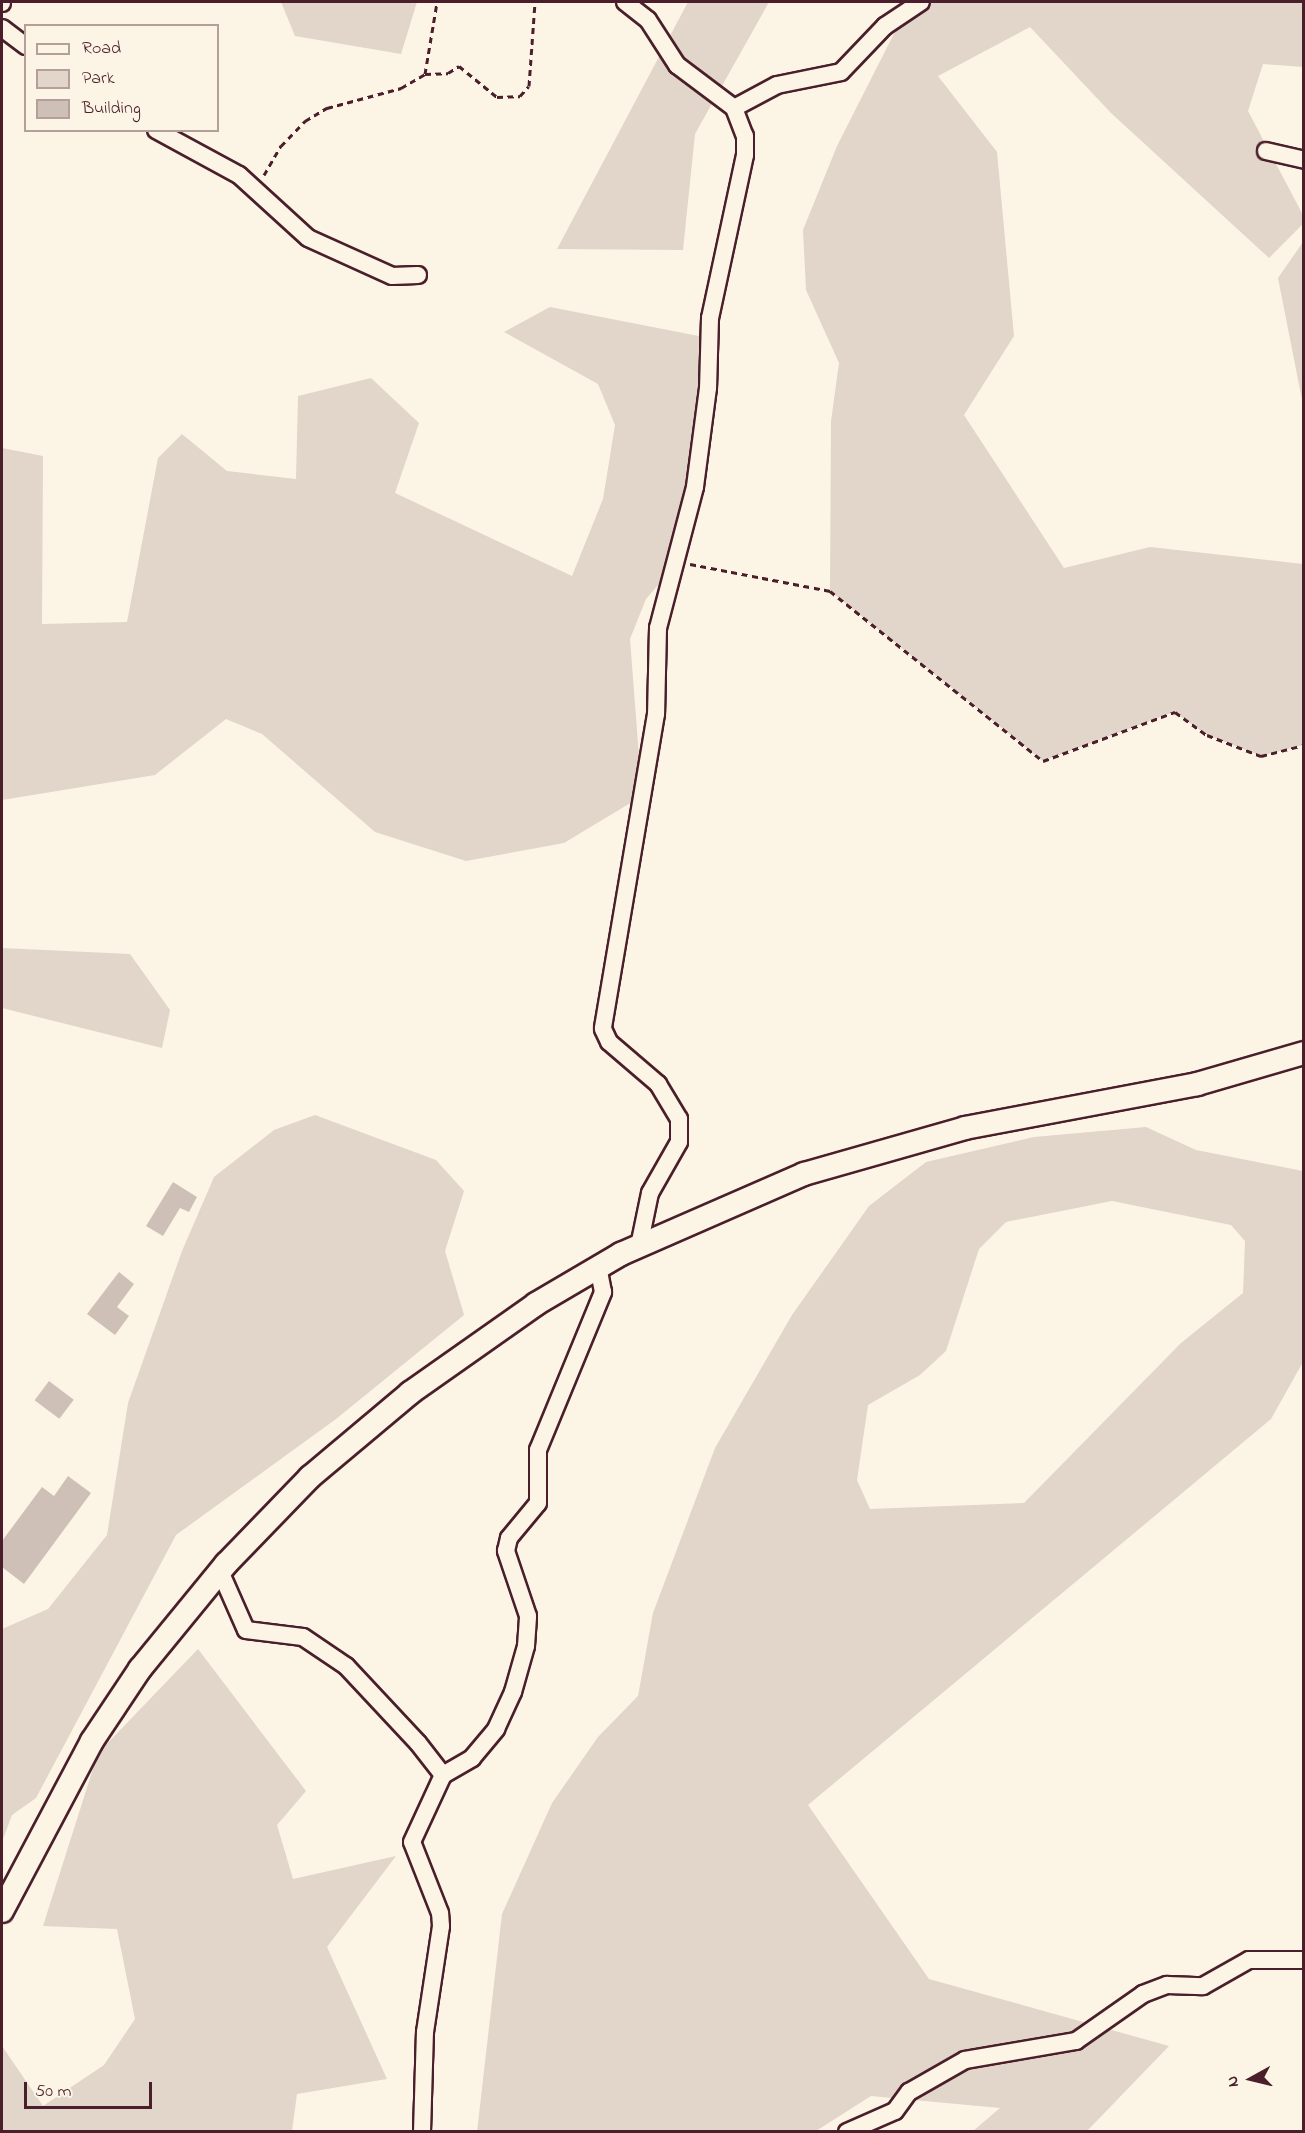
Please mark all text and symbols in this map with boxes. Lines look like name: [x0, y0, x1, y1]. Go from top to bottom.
legend: [24, 24, 219, 132]
text: Road: [82, 36, 121, 62]
text: Park: [82, 66, 115, 92]
text: Building: [82, 96, 141, 122]
north arrow: [1221, 2049, 1281, 2109]
scale bar: [27, 2070, 154, 2108]
text: N: [1221, 2074, 1246, 2089]
text: 50 m: [35, 2079, 72, 2105]

